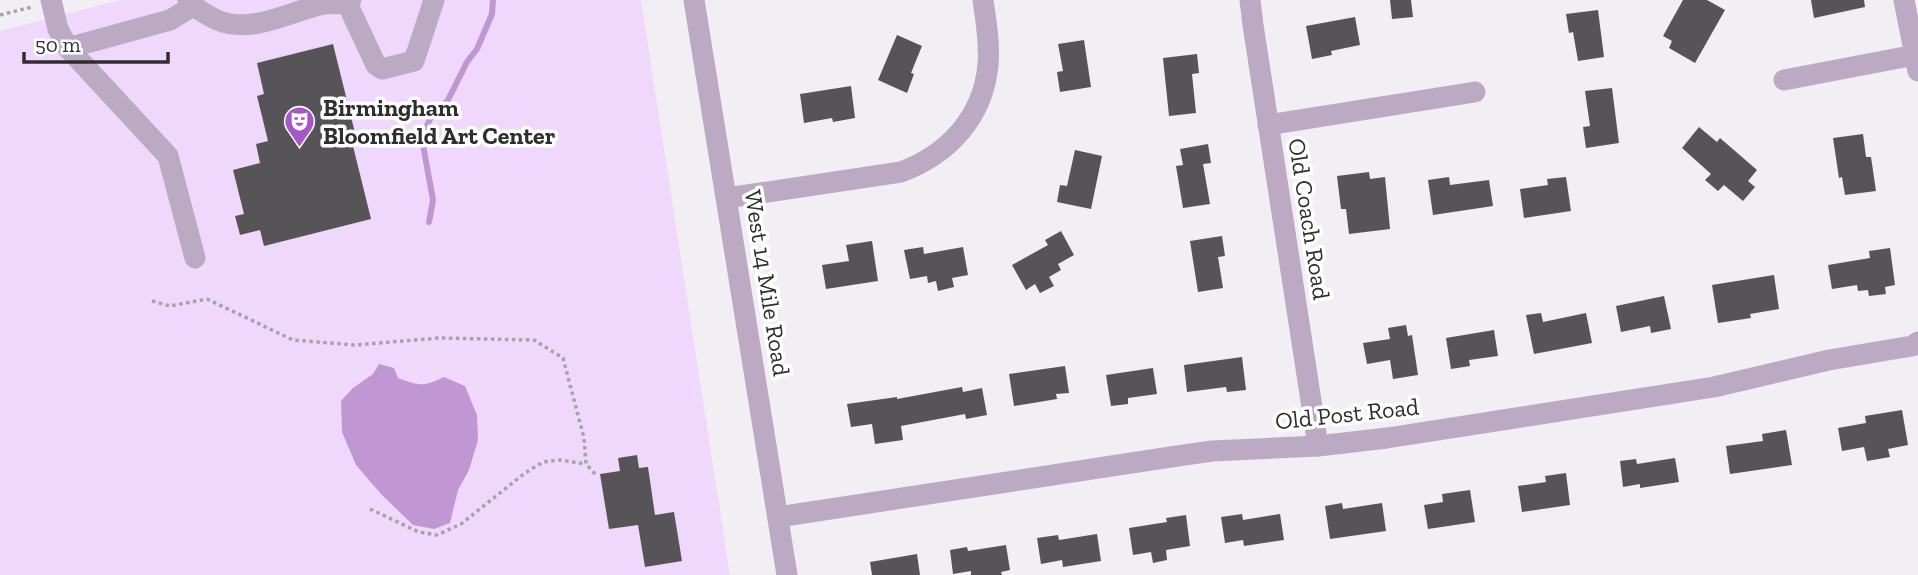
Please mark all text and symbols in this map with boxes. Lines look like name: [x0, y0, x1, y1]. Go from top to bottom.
scale bar: [24, 21, 168, 65]
text: 50 m: [35, 32, 81, 57]
place label: Birmingham Bloomfield Art Center: [323, 93, 556, 150]
theatre icon: Birmingham Bloomfield Art Center: [283, 105, 317, 149]
street label: Old Coach Road: [1282, 136, 1337, 302]
street label: West 14 Mile Road: [738, 188, 796, 378]
street label: Old Post Road: [1274, 392, 1420, 435]

